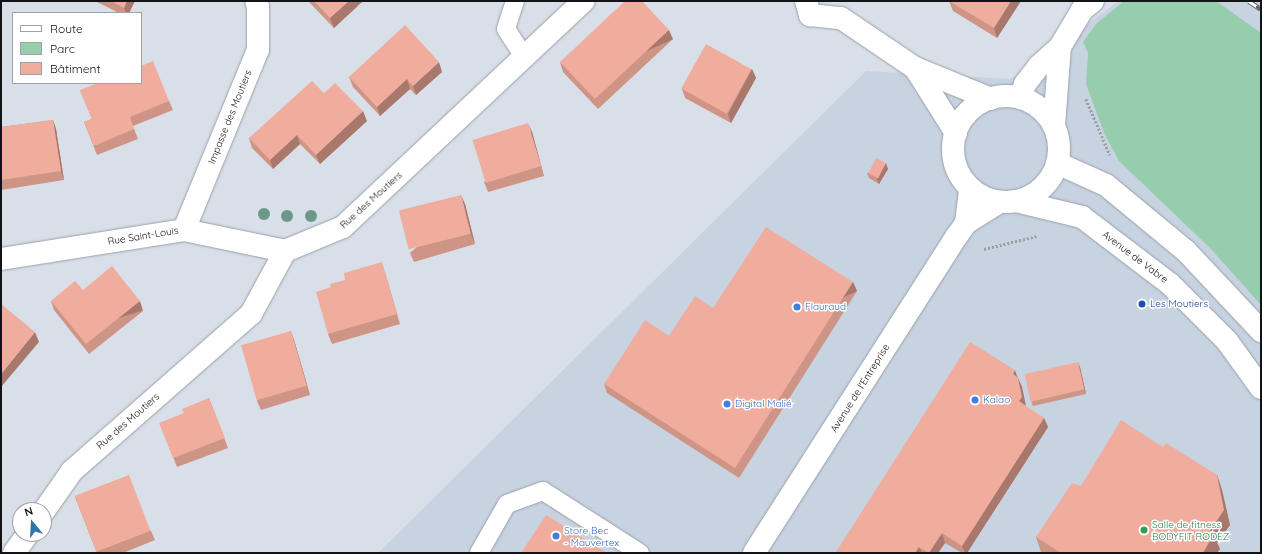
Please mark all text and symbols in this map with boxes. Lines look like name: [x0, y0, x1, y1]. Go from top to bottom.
legend: [12, 12, 142, 84]
text: Route: [50, 21, 83, 36]
text: Parc: [50, 41, 75, 56]
text: Bâtiment: [50, 61, 100, 76]
street label: Impasse des Moutiers: [206, 68, 254, 166]
street label: Rue des Moutiers: [337, 169, 405, 231]
street label: Rue Saint-Louis: [107, 224, 179, 248]
street label: Avenue de Vabre: [1100, 228, 1170, 286]
place label: Les Moutiers: [1150, 298, 1208, 310]
marker: Les Moutiers: [1137, 299, 1147, 309]
place label: Flauraud: [805, 301, 846, 313]
marker: Flauraud: [792, 302, 802, 312]
street label: Avenue de l'Entreprise: [828, 342, 892, 434]
street label: Rue des Moutiers: [94, 390, 162, 452]
place label: Kalao: [983, 394, 1010, 406]
marker: Kalao: [970, 395, 980, 405]
place label: Digital Malié: [735, 398, 792, 410]
marker: Digital Malié: [722, 399, 732, 409]
north arrow: [12, 502, 52, 542]
text: N: [23, 504, 35, 519]
place label: Salle de fitness BODYFIT RODEZ: [1152, 518, 1229, 542]
place label: Store Bec - Mauvertex: [564, 524, 619, 548]
marker: Salle de fitness BODYFIT RODEZ: [1139, 525, 1149, 535]
marker: Store Bec - Mauvertex: [551, 531, 561, 541]

